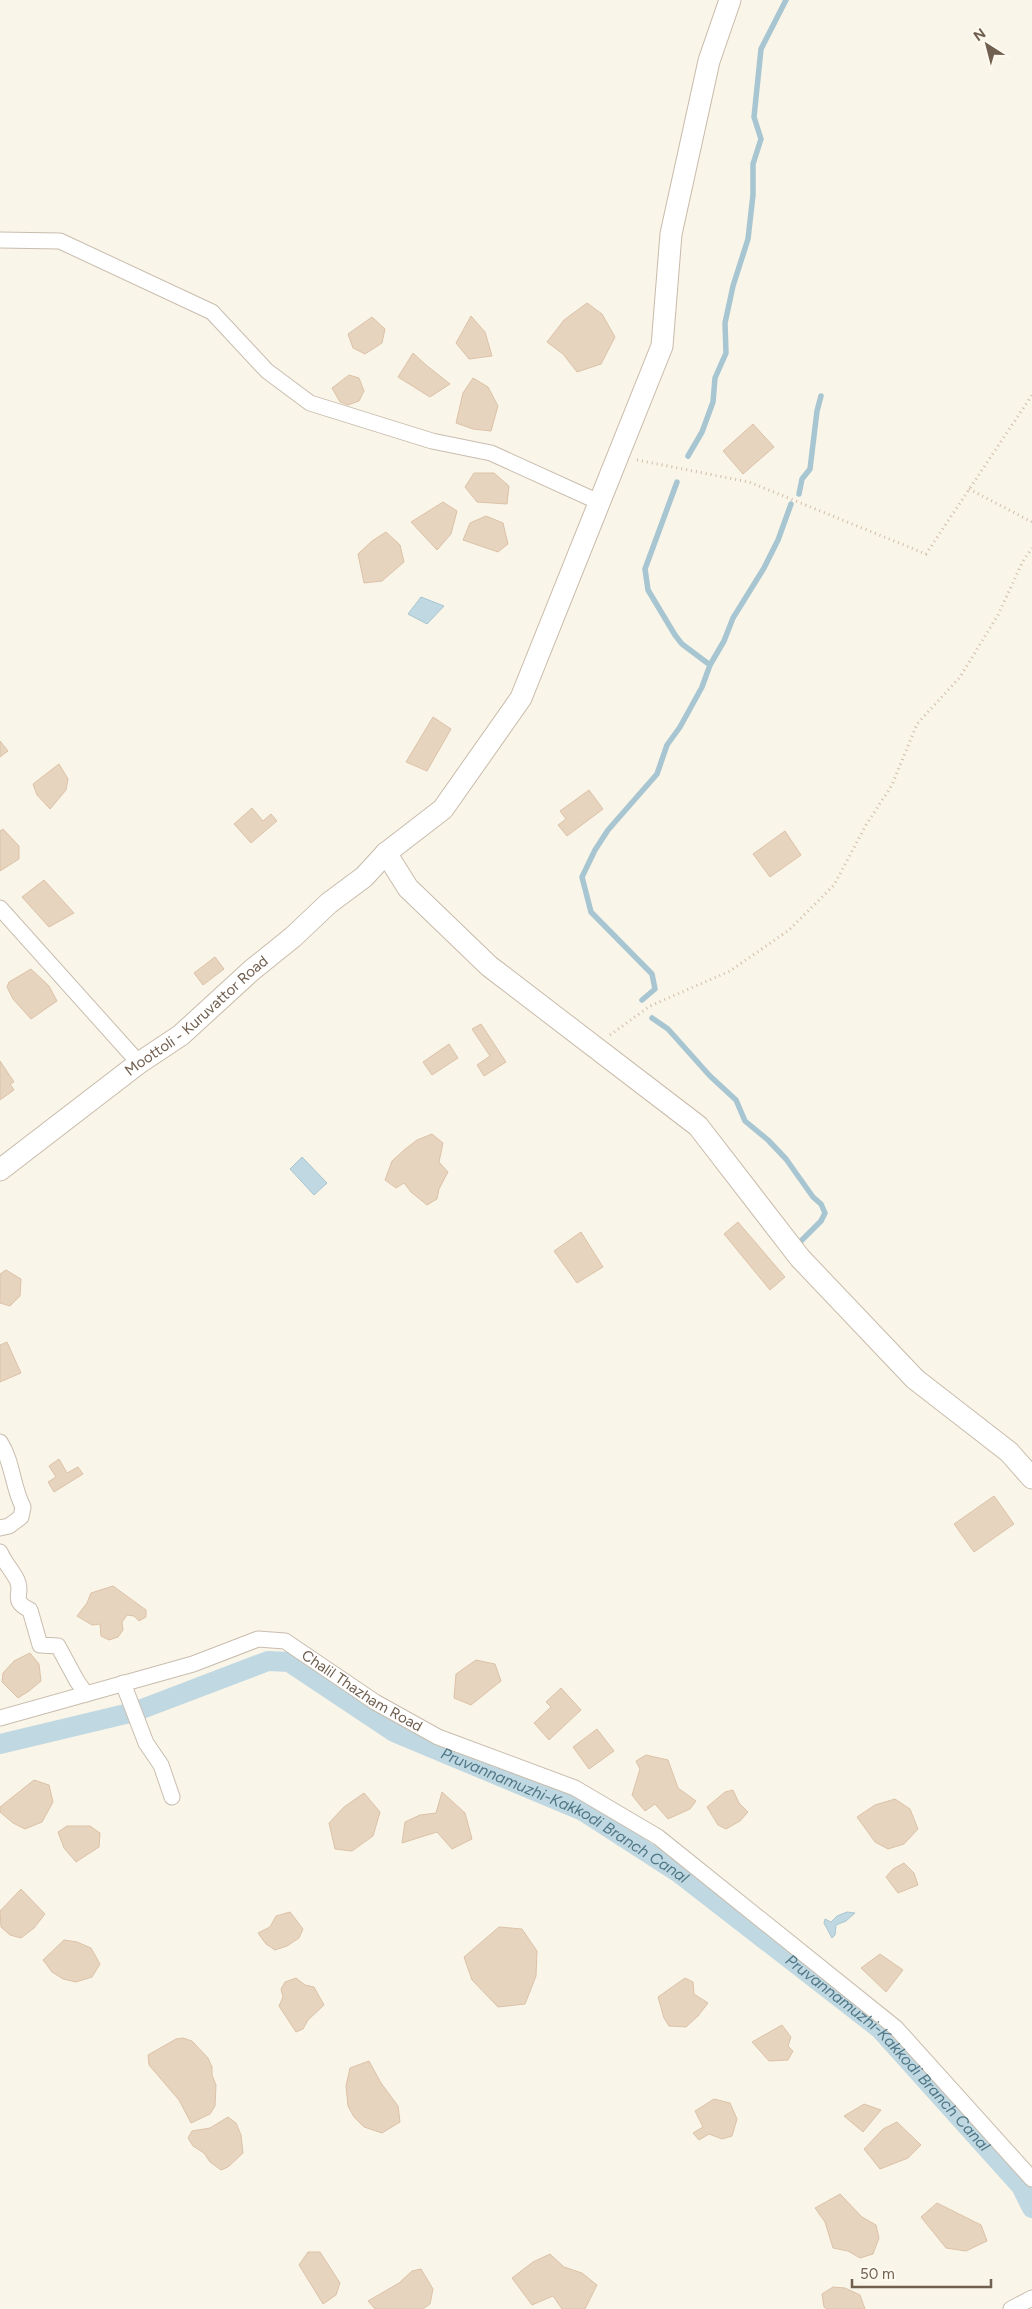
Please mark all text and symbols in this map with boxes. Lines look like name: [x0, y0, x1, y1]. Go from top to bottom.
north arrow: [962, 20, 1012, 70]
text: N: [970, 25, 989, 45]
street label: Moottoli - Kuruvattor Road: [121, 952, 272, 1080]
street label: Chalil Thazham Road: [298, 1646, 426, 1736]
water label: Pruvannamuzhi-Kakkodi Branch Canal: [438, 1744, 693, 1887]
water label: Pruvannamuzhi-Kakkodi Branch Canal: [782, 1950, 994, 2155]
scale bar: [852, 2256, 991, 2288]
text: 50 m: [860, 2265, 895, 2283]

